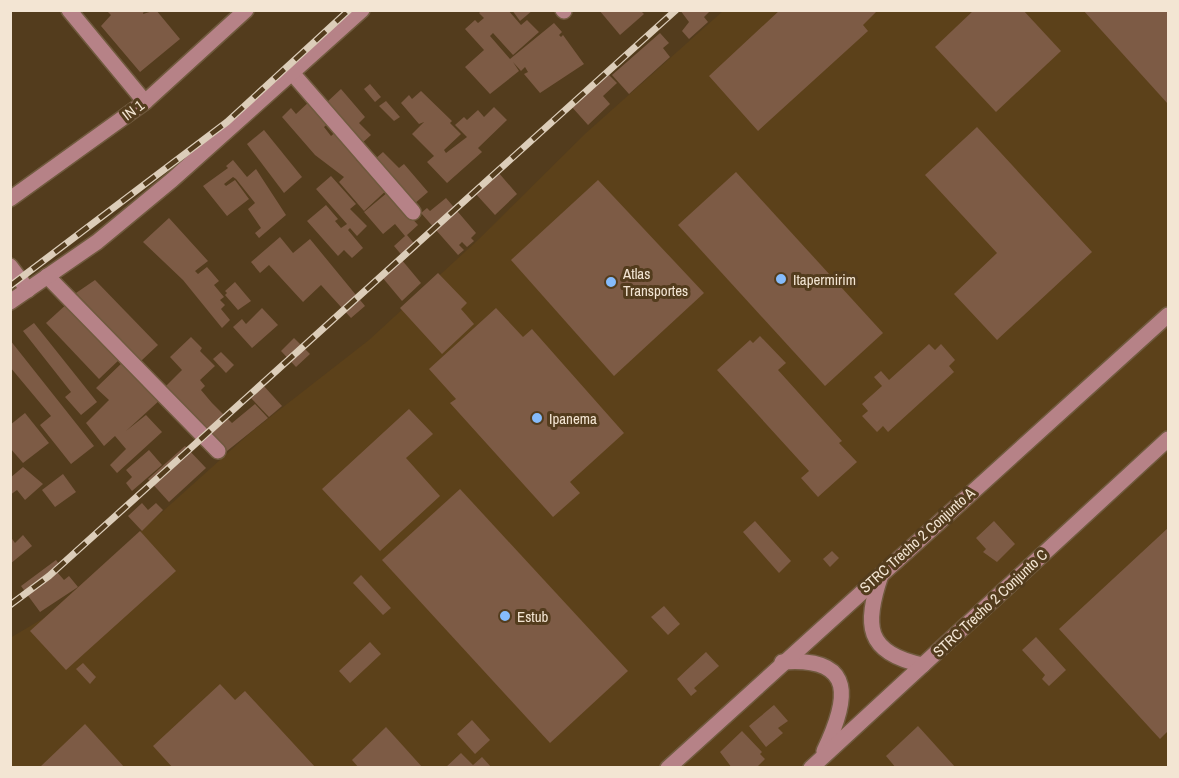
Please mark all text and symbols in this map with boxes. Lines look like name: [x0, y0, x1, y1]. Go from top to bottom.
street label: IN 1: [118, 95, 148, 125]
place label: Atlas Transportes: [622, 263, 688, 301]
place label: Itapermirim: [793, 269, 856, 290]
marker: Itapermirim: [774, 272, 788, 286]
marker: Atlas Transportes: [604, 275, 618, 289]
place label: Ipanema: [549, 408, 597, 429]
marker: Ipanema: [530, 411, 544, 425]
street label: STRC Trecho 2 Conjunto A: [855, 482, 980, 597]
street label: STRC Trecho 2 Conjunto C: [928, 544, 1052, 662]
place label: Estub: [517, 606, 549, 627]
marker: Estub: [498, 609, 512, 623]

